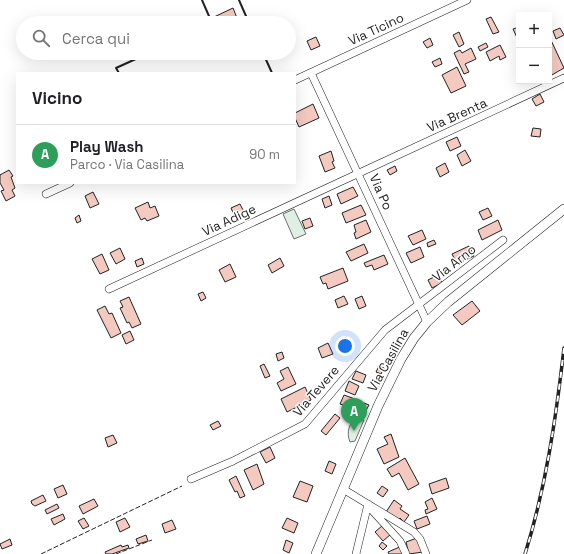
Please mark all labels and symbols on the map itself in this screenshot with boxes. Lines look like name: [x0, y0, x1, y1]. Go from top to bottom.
street label: Via Ticino: [345, 9, 407, 49]
street label: Via Brenta: [424, 94, 490, 136]
street label: Via Po: [366, 171, 396, 213]
street label: Via Adige: [199, 200, 259, 240]
street label: Via Arno: [429, 241, 479, 285]
street label: Via Casilina: [364, 325, 413, 395]
your location: [335, 336, 355, 356]
street label: Via Tevere: [289, 362, 343, 420]
pin: A: [341, 398, 367, 431]

